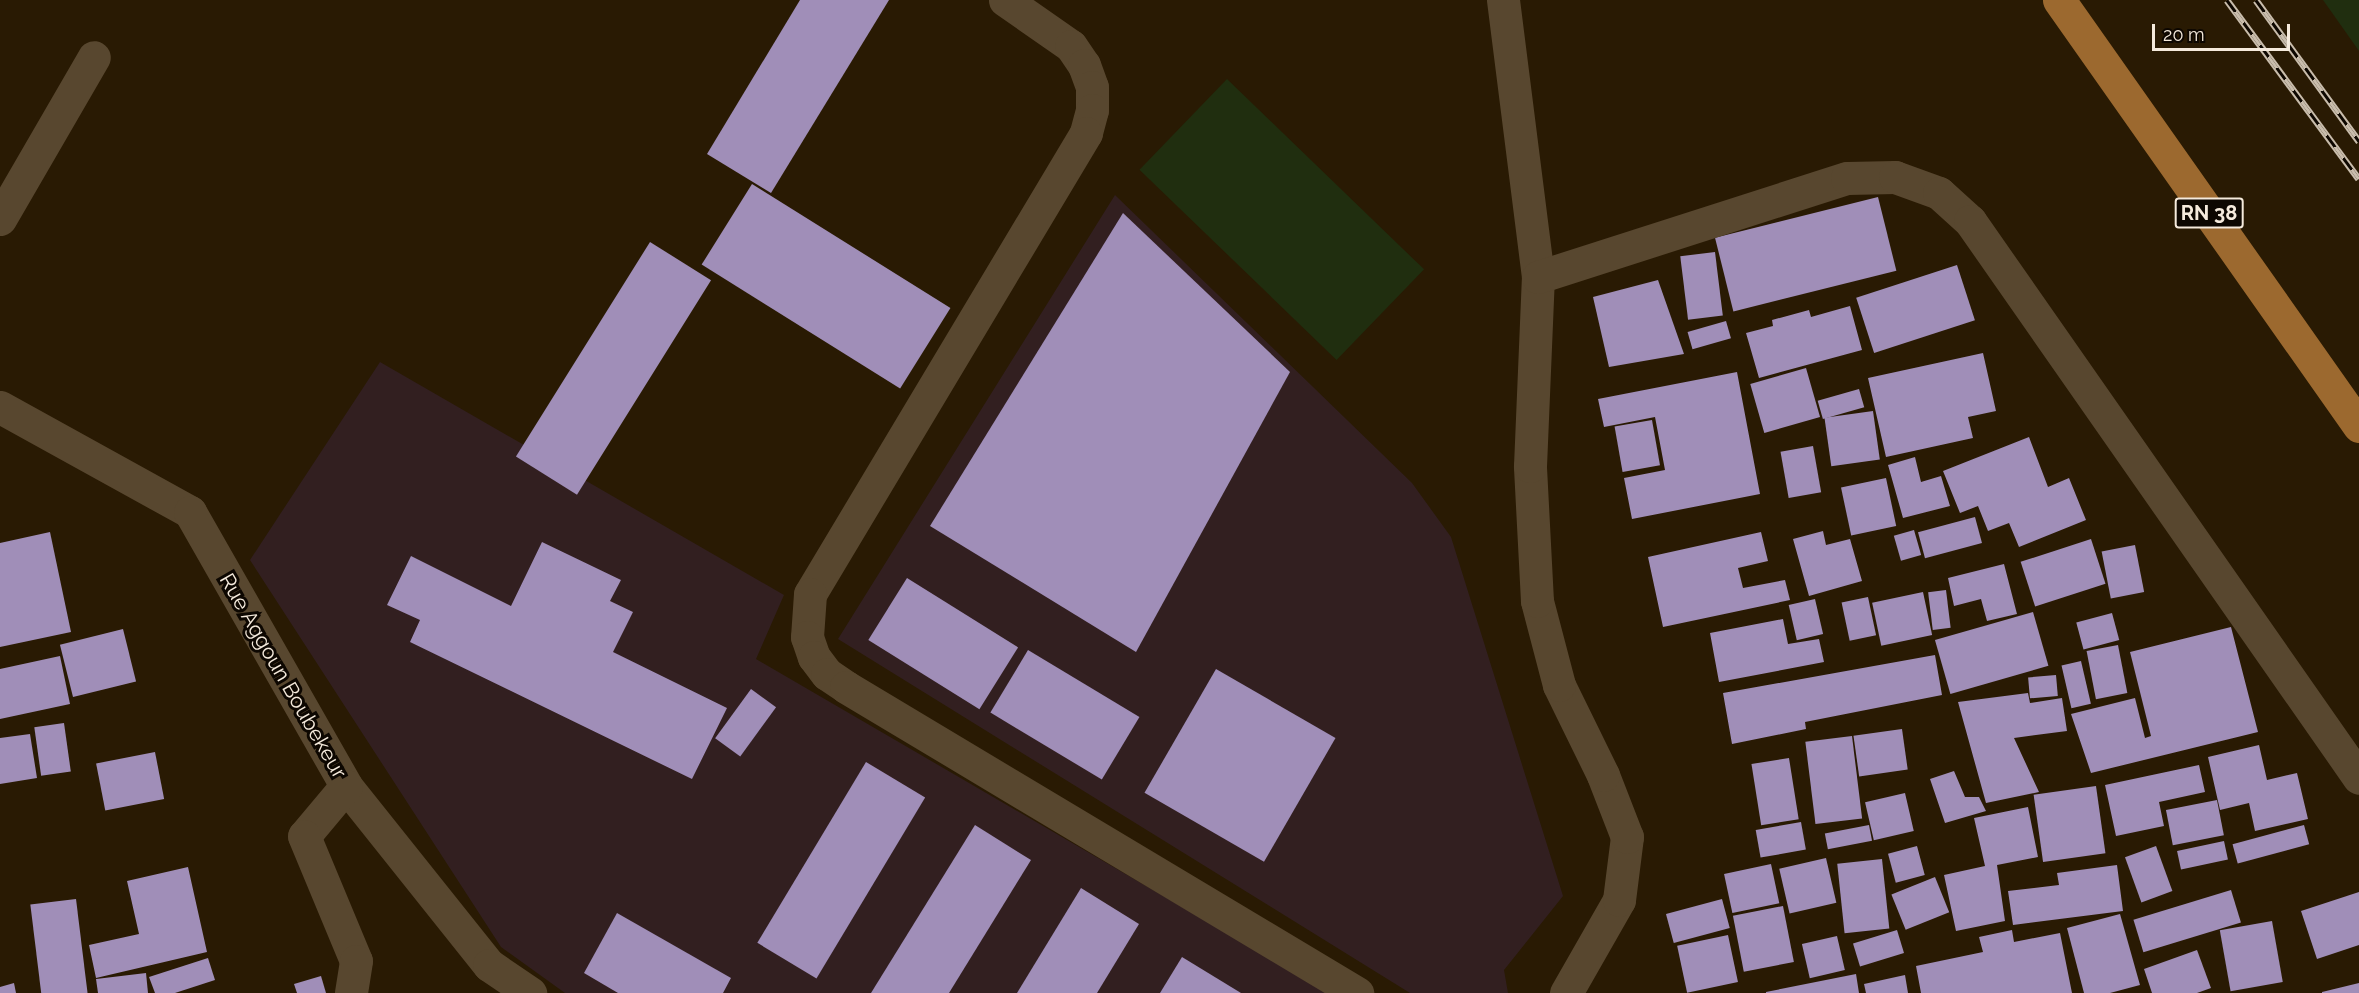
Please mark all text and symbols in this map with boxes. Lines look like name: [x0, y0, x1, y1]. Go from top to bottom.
scale bar: [2155, 12, 2293, 50]
text: 20 m: [2163, 24, 2205, 45]
road number: RN 38: [2174, 196, 2244, 230]
street label: Rue Aggoun Boubekeur: [214, 569, 352, 783]

